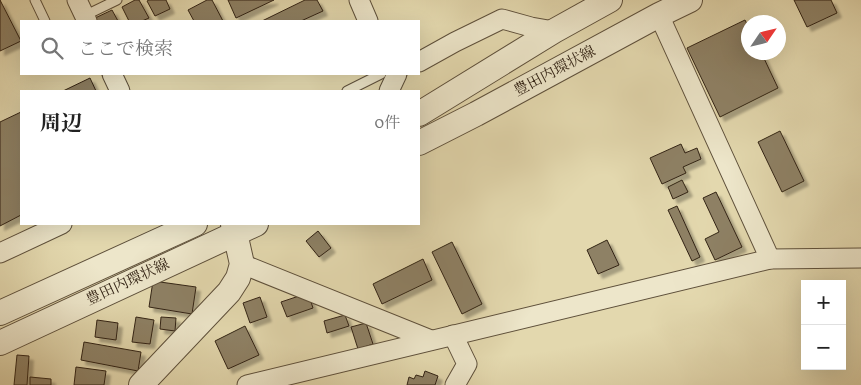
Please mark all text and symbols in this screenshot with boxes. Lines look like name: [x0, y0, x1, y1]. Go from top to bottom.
north arrow: [741, 15, 786, 60]
search box: [20, 20, 420, 75]
icon: search: [38, 34, 66, 62]
text: ここで検索: [78, 37, 173, 63]
street label: 豊田内環状線: [510, 42, 600, 102]
text: 周辺: [40, 110, 82, 139]
text: 0件: [374, 113, 400, 135]
street label: 豊田内環状線: [83, 254, 173, 312]
map controls: [801, 280, 846, 370]
button: +: [801, 280, 846, 325]
button: −: [801, 325, 846, 370]

